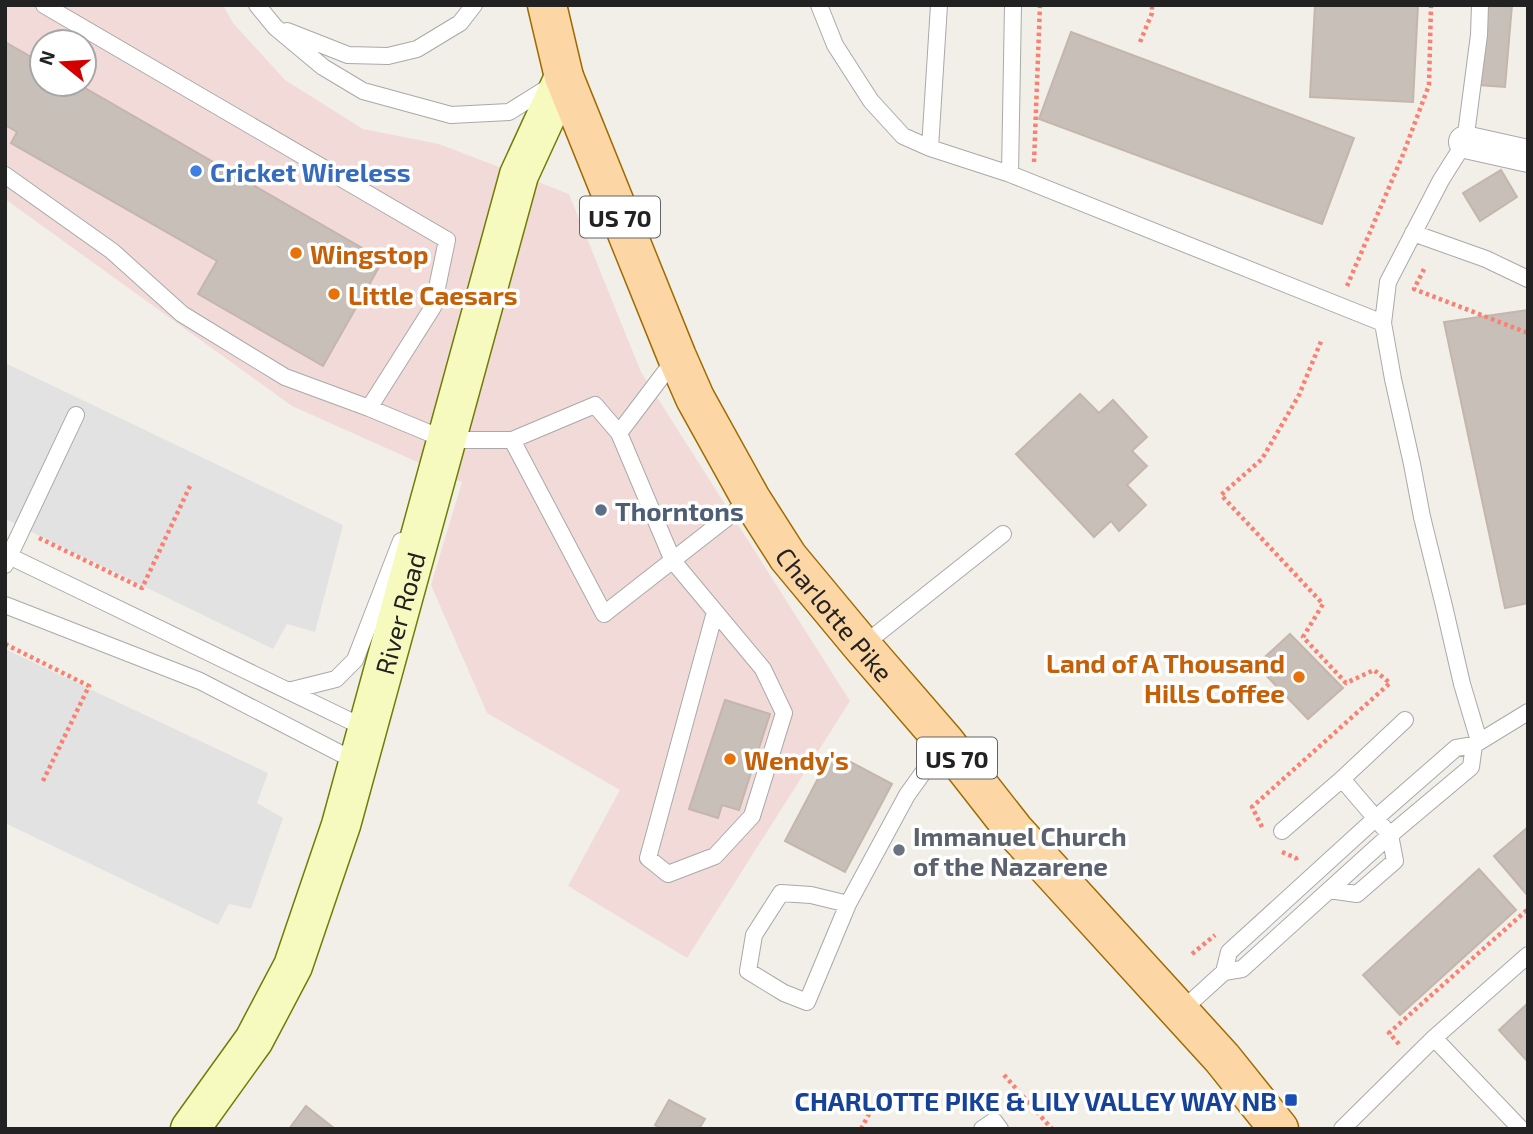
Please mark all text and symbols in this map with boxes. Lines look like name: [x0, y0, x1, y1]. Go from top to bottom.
north arrow: [28, 28, 98, 98]
text: N: [33, 48, 59, 68]
place label: Cricket Wireless: [210, 156, 411, 187]
marker: Cricket Wireless: [188, 163, 204, 179]
road number: US 70: [580, 196, 660, 238]
place label: Wingstop: [310, 238, 429, 269]
marker: Wingstop: [288, 245, 304, 261]
place label: Little Caesars: [348, 279, 518, 310]
marker: Little Caesars: [326, 286, 342, 302]
place label: Thorntons: [615, 495, 744, 526]
marker: Thorntons: [593, 502, 609, 518]
street label: Charlotte Pike: [770, 541, 901, 687]
street label: River Road: [367, 548, 431, 678]
place label: Land of A Thousand Hills Coffee: [1046, 647, 1285, 708]
marker: Land of A Thousand Hills Coffee: [1291, 669, 1307, 685]
road number: US 70: [917, 738, 997, 778]
place label: Wendy's: [744, 744, 849, 776]
marker: Wendy's: [722, 751, 738, 767]
place label: Immanuel Church of the Nazarene: [913, 820, 1127, 881]
marker: Immanuel Church of the Nazarene: [891, 842, 907, 858]
place label: CHARLOTTE PIKE & LILY VALLEY WAY NB: [795, 1085, 1277, 1116]
marker: CHARLOTTE PIKE & LILY VALLEY WAY NB: [1283, 1092, 1299, 1108]

